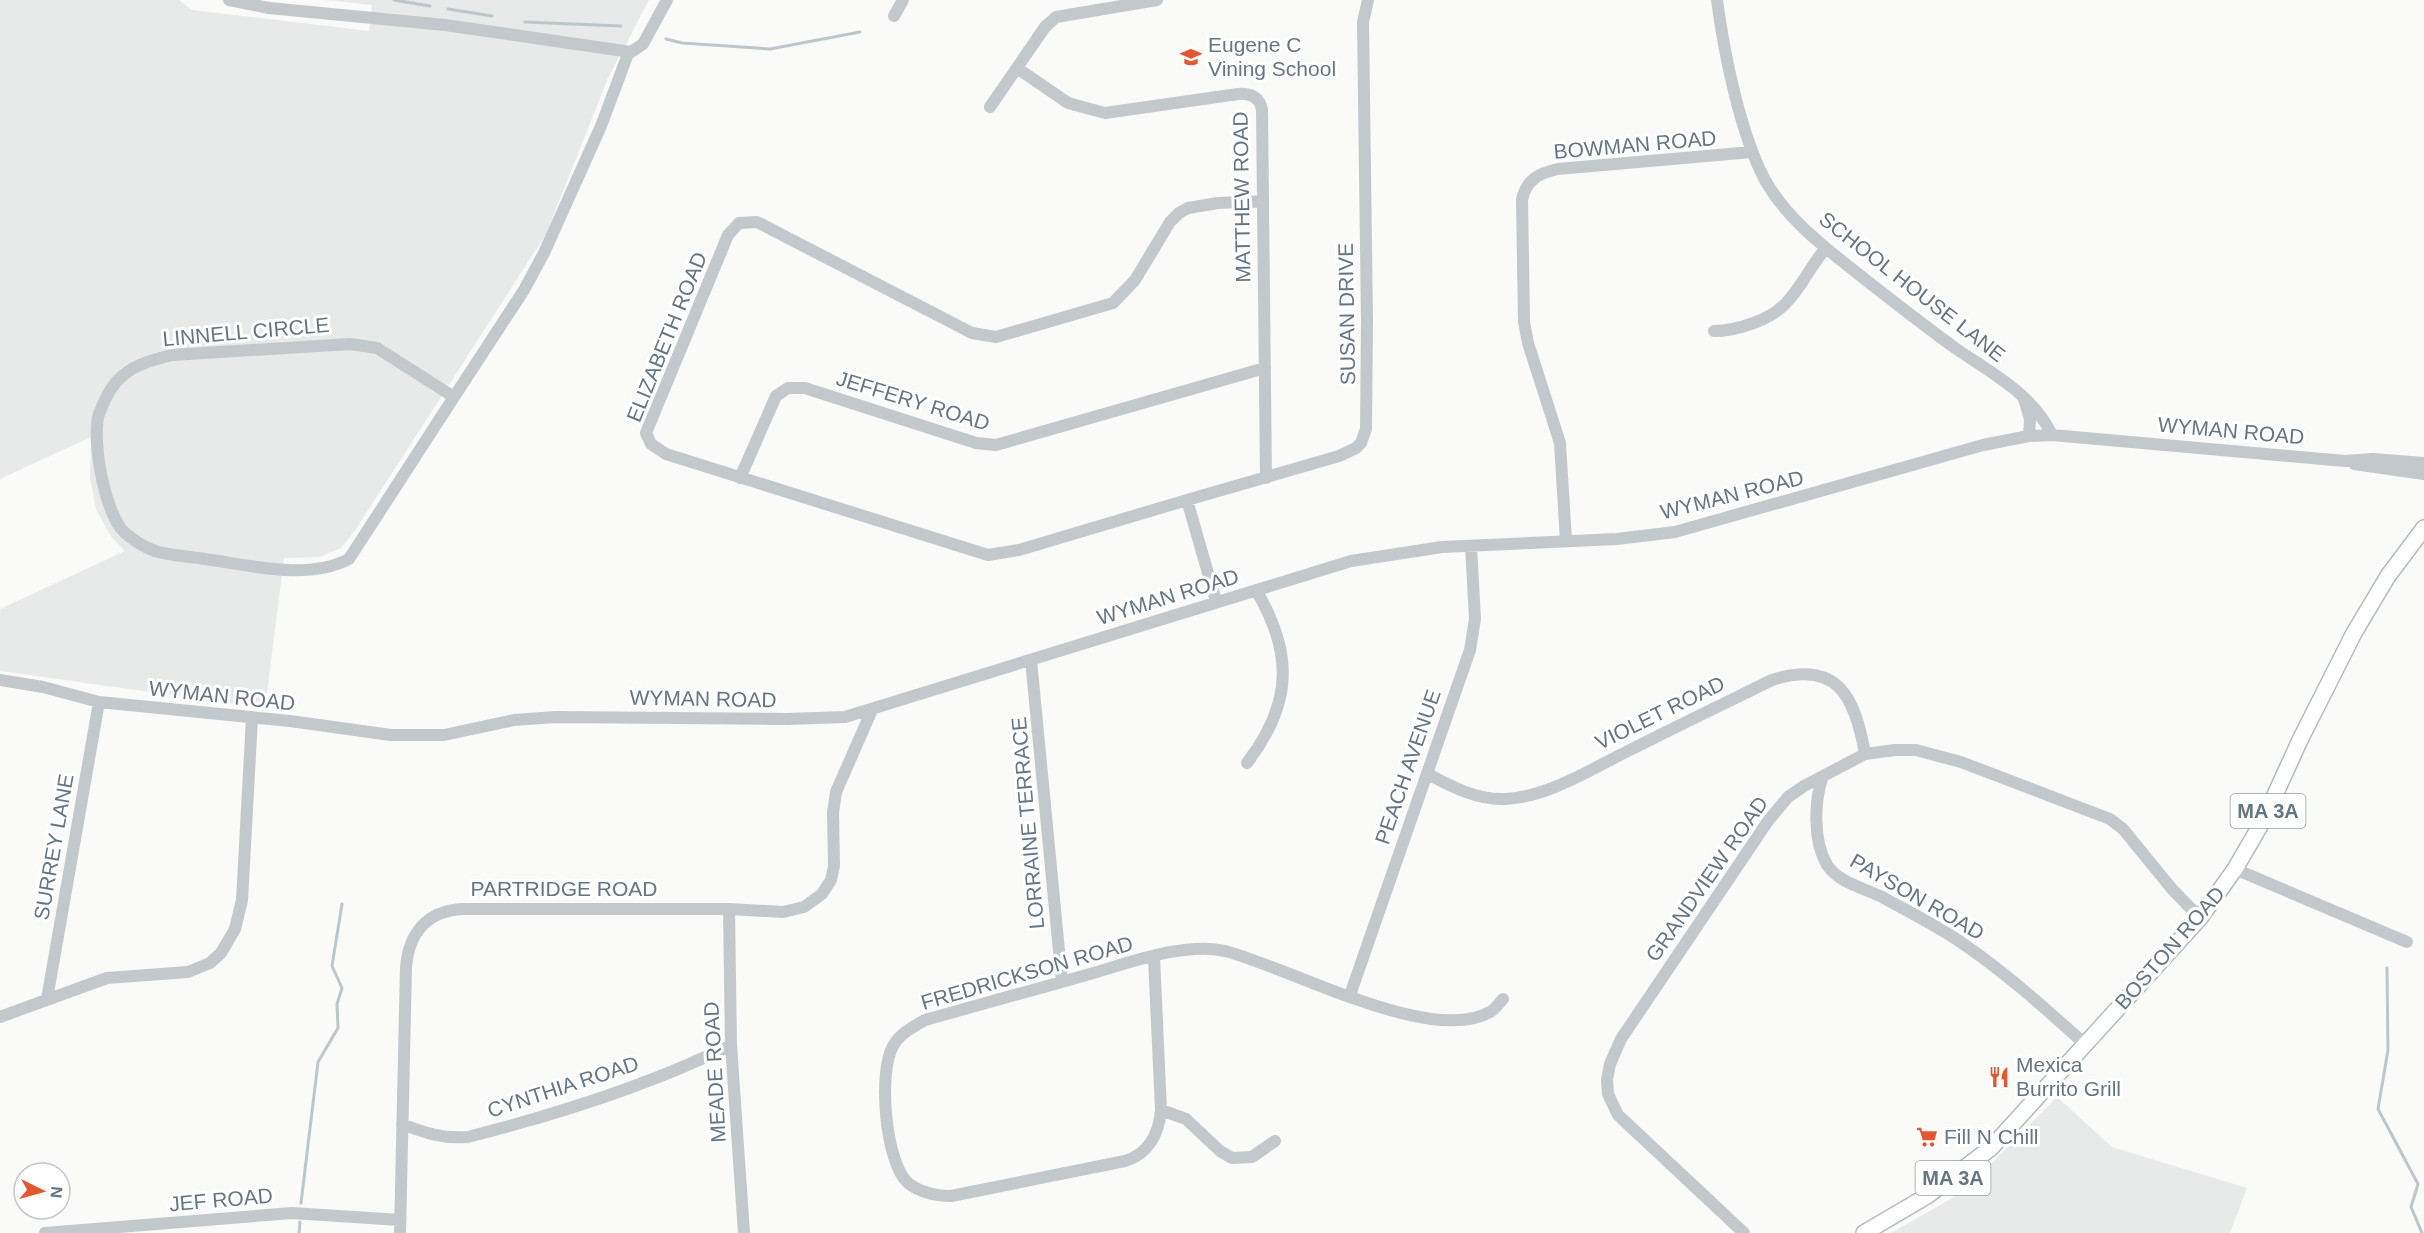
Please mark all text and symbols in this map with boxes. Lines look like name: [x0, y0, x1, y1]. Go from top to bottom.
place label: Eugene C Vining School: [1208, 33, 1336, 80]
school or university icon: Eugene C Vining School: [1179, 45, 1203, 69]
street label: MATTHEW ROAD: [1229, 111, 1254, 283]
street label: BOWMAN ROAD: [1553, 126, 1717, 163]
street label: SCHOOL HOUSE LANE: [1815, 207, 2010, 366]
street label: SUSAN DRIVE: [1334, 243, 1359, 385]
street label: ELIZABETH ROAD: [622, 249, 711, 425]
street label: LINNELL CIRCLE: [162, 313, 330, 350]
street label: JEFFERY ROAD: [834, 366, 993, 435]
street label: WYMAN ROAD: [2157, 413, 2305, 448]
street label: WYMAN ROAD: [1658, 466, 1806, 523]
street label: WYMAN ROAD: [1094, 564, 1242, 629]
street label: VIOLET ROAD: [1591, 671, 1728, 754]
street label: WYMAN ROAD: [148, 676, 296, 715]
street label: WYMAN ROAD: [629, 686, 777, 711]
street label: PEACH AVENUE: [1370, 687, 1445, 847]
street label: LORRAINE TERRACE: [1007, 716, 1048, 930]
street label: SURREY LANE: [29, 772, 78, 922]
street label: GRANDVIEW ROAD: [1641, 792, 1772, 966]
road number: MA 3A: [2230, 794, 2306, 828]
street label: PAYSON ROAD: [1846, 849, 1988, 944]
street label: PARTRIDGE ROAD: [470, 877, 658, 900]
street label: BOSTON ROAD: [2110, 882, 2229, 1014]
street label: FREDRICKSON ROAD: [918, 931, 1135, 1014]
street label: MEADE ROAD: [699, 1001, 730, 1143]
street label: CYNTHIA ROAD: [484, 1051, 641, 1122]
place label: Mexica Burrito Grill: [2016, 1053, 2121, 1100]
restaurant icon: Mexica Burrito Grill: [1987, 1065, 2011, 1089]
supermarket icon: Fill N Chill: [1915, 1125, 1939, 1149]
place label: Fill N Chill: [1944, 1125, 2039, 1148]
north arrow: [12, 1161, 72, 1221]
road number: MA 3A: [1916, 1161, 1990, 1195]
street label: JEF ROAD: [168, 1184, 274, 1215]
text: N: [47, 1186, 65, 1199]

